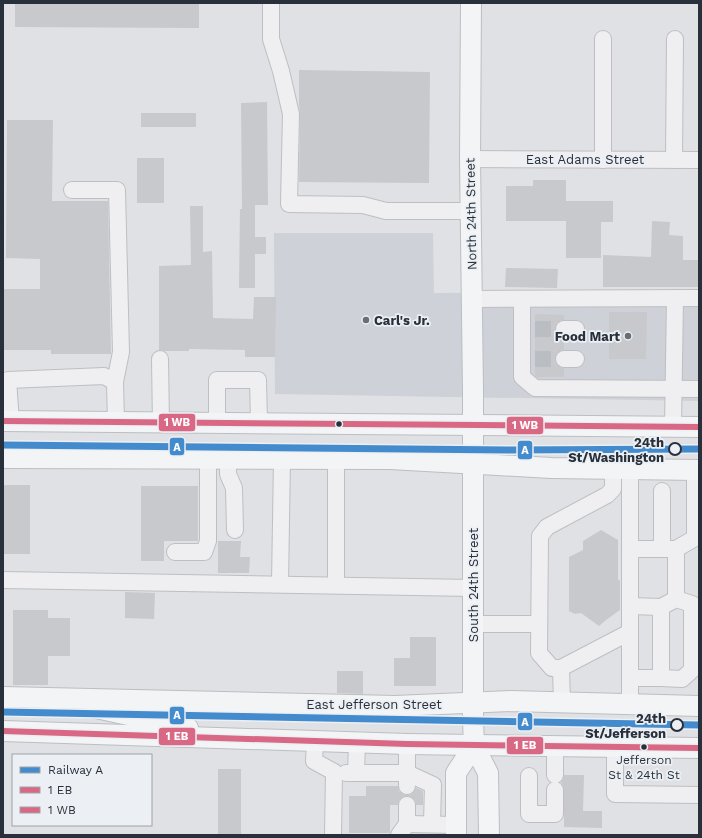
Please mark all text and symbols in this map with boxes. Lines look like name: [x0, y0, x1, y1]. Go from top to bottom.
street label: East Adams Street: [526, 152, 645, 167]
street label: North 24th Street: [463, 157, 479, 270]
place label: Carl's Jr.: [374, 313, 430, 328]
marker: Carl's Jr.: [361, 315, 371, 325]
place label: Food Mart: [555, 329, 620, 344]
marker: Food Mart: [623, 331, 633, 341]
line badge: 1 WB: [158, 413, 196, 432]
text: 1 WB: [164, 416, 191, 429]
line badge: 1 WB: [506, 416, 544, 435]
unlabelled marker: [334, 419, 344, 429]
text: 1 WB: [512, 419, 539, 432]
place label: 24th St/Washington: [568, 435, 664, 465]
line badge: A: [169, 437, 185, 456]
line badge: A: [517, 440, 533, 460]
text: A: [173, 441, 181, 454]
marker: 24th St/Washington: [668, 442, 682, 456]
text: A: [521, 444, 529, 457]
street label: South 24th Street: [466, 527, 481, 642]
street label: East Jefferson Street: [306, 697, 442, 712]
line badge: A: [169, 706, 185, 725]
text: A: [173, 709, 181, 722]
place label: 24th St/Jefferson: [585, 711, 666, 741]
line badge: A: [517, 712, 533, 731]
text: A: [521, 716, 529, 729]
marker: 24th St/Jefferson: [670, 718, 684, 732]
line badge: 1 EB: [158, 727, 196, 746]
text: 1 EB: [166, 730, 189, 743]
line badge: 1 EB: [506, 736, 544, 755]
text: 1 EB: [514, 739, 537, 752]
marker: Jefferson St & 24th St: [639, 742, 649, 752]
place label: Jefferson St & 24th St: [608, 753, 680, 782]
legend: [12, 754, 152, 826]
text: Railway A: [48, 763, 103, 777]
text: 1 EB: [48, 783, 72, 797]
text: 1 WB: [48, 803, 76, 817]

